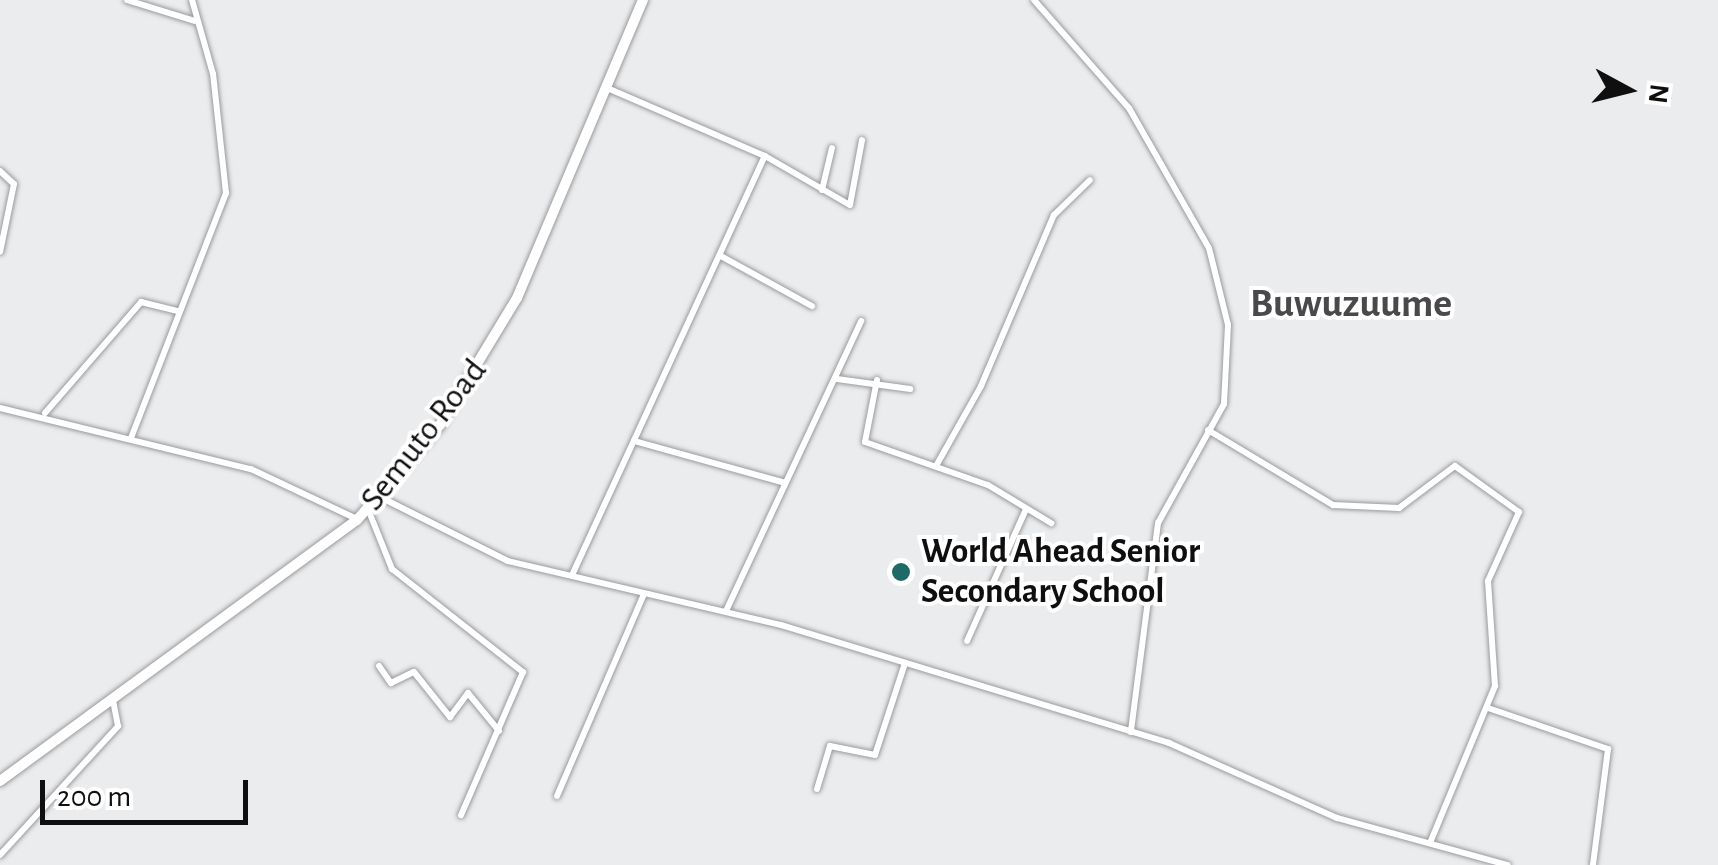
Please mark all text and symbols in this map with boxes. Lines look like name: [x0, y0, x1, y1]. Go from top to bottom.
north arrow: [1578, 40, 1678, 140]
text: N: [1643, 82, 1673, 105]
district label: Buwuzuume: [1250, 280, 1452, 328]
street label: Semuto Road: [352, 351, 496, 519]
place label: World Ahead Senior Secondary School: [921, 531, 1200, 613]
marker: World Ahead Senior Secondary School: [890, 561, 912, 583]
scale bar: [45, 760, 252, 822]
text: 200 m: [57, 782, 131, 812]

